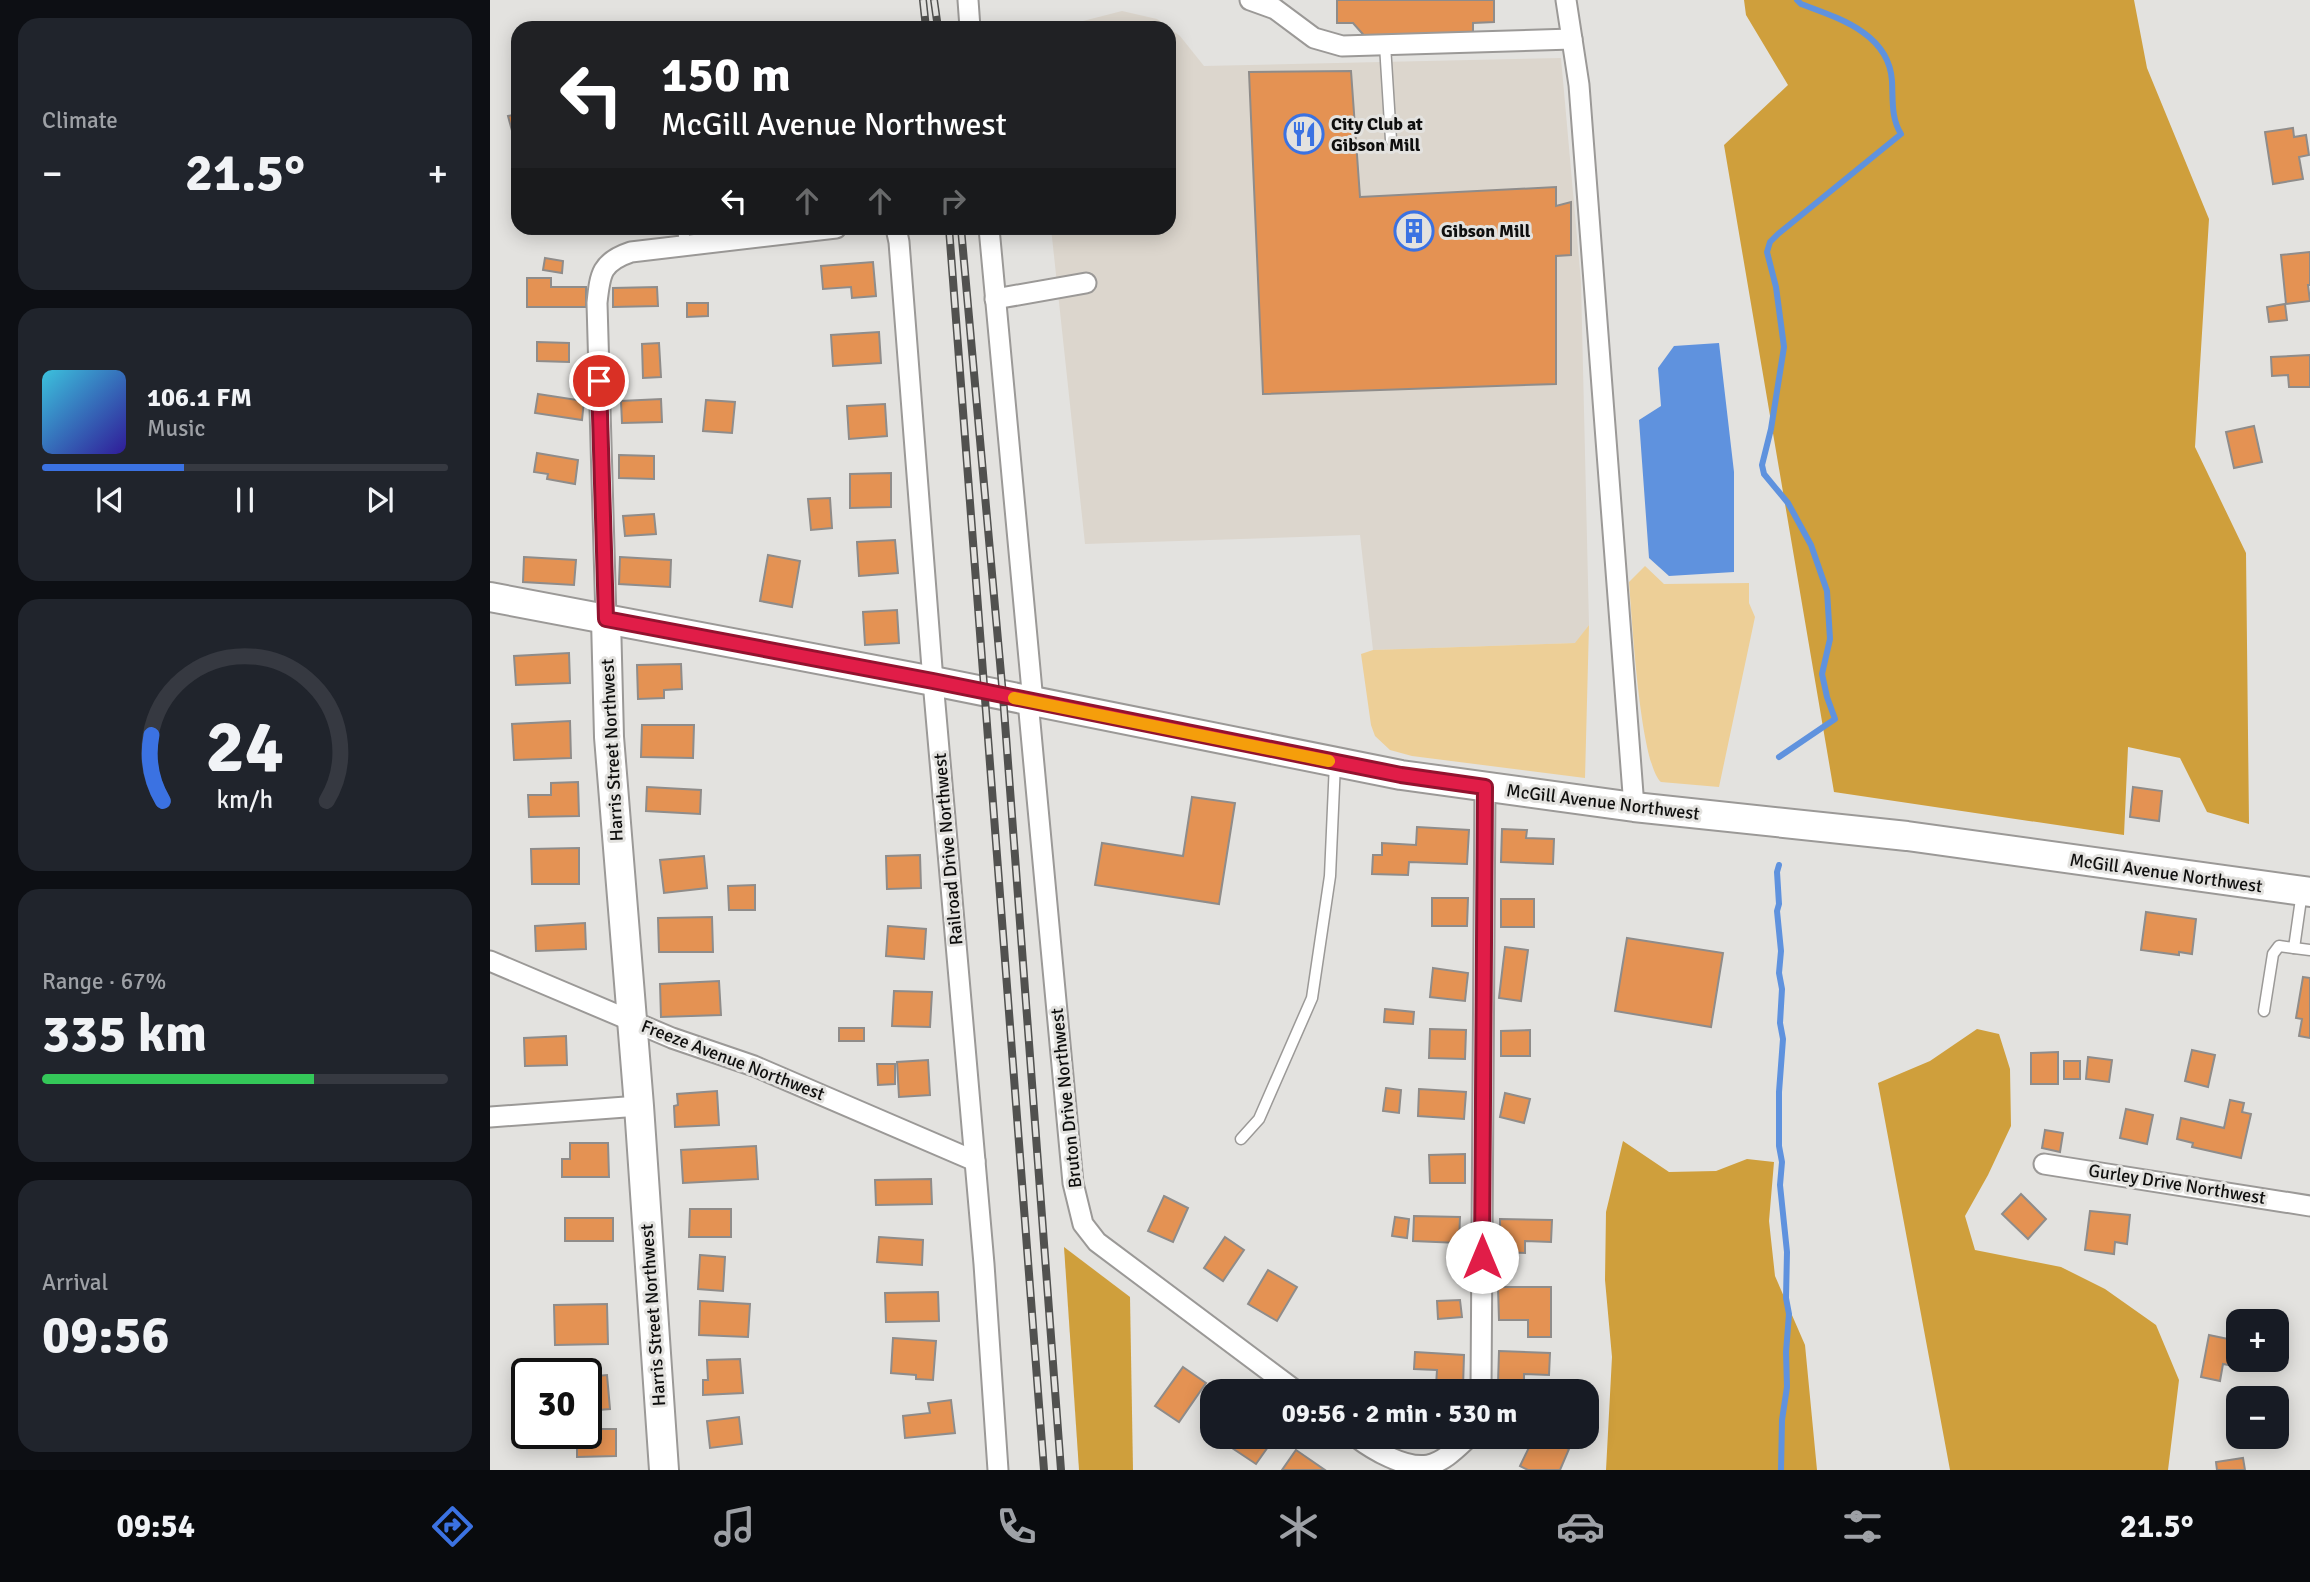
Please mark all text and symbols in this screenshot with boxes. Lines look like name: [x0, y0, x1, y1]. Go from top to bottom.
text: 150 m: [661, 45, 791, 105]
icon: left: [546, 49, 637, 140]
text: McGill Avenue Northwest: [661, 105, 1007, 144]
text: Climate: [42, 106, 118, 135]
restaurant icon: City Club at Gibson Mill: [1283, 113, 1325, 155]
place label: City Club at Gibson Mill: [1331, 113, 1423, 156]
text: 21.5°: [185, 141, 305, 205]
text: −: [42, 150, 63, 197]
text: +: [427, 150, 448, 197]
icon: left: [715, 182, 753, 220]
icon: ahead: [788, 182, 826, 220]
icon: ahead: [861, 182, 899, 220]
icon: right: [934, 182, 972, 220]
building icon: Gibson Mill: [1393, 210, 1435, 252]
place label: Gibson Mill: [1441, 220, 1531, 242]
pin: [569, 351, 629, 411]
icon: arrive: [580, 362, 618, 400]
text: 106.1 FM: [147, 382, 252, 414]
text: Music: [147, 414, 205, 443]
icon: previous: [91, 481, 129, 519]
icon: pause: [226, 481, 264, 519]
icon: next: [361, 481, 399, 519]
street label: Harris Street Northwest: [596, 658, 628, 842]
text: 24: [206, 703, 284, 792]
street label: Railroad Drive Northwest: [929, 752, 967, 946]
street label: McGill Avenue Northwest: [1505, 779, 1701, 825]
text: km/h: [217, 784, 273, 815]
street label: McGill Avenue Northwest: [2068, 849, 2264, 897]
text: Range · 67%: [42, 967, 166, 996]
text: 335 km: [42, 1002, 207, 1066]
street label: Bruton Drive Northwest: [1046, 1007, 1086, 1189]
street label: Freeze Avenue Northwest: [638, 1015, 828, 1105]
street label: Gurley Drive Northwest: [2087, 1159, 2267, 1209]
position arrow: [1445, 1220, 1519, 1294]
street label: Harris Street Northwest: [636, 1223, 670, 1407]
text: Arrival: [42, 1268, 108, 1297]
text: 09:56: [42, 1303, 170, 1367]
map controls: [2226, 1309, 2289, 1449]
button: +: [2226, 1309, 2289, 1372]
speed limit sign: 30: [511, 1358, 602, 1449]
button: −: [2226, 1386, 2289, 1449]
text: 09:56 · 2 min · 530 m: [1282, 1398, 1517, 1430]
icon: directions: [428, 1502, 477, 1551]
icon: music: [710, 1502, 759, 1551]
icon: phone: [992, 1502, 1041, 1551]
icon: climate: [1274, 1502, 1323, 1551]
icon: car: [1556, 1502, 1605, 1551]
icon: filters: [1838, 1502, 1887, 1551]
text: 09:54: [116, 1507, 195, 1546]
text: 21.5°: [2120, 1507, 2194, 1546]

